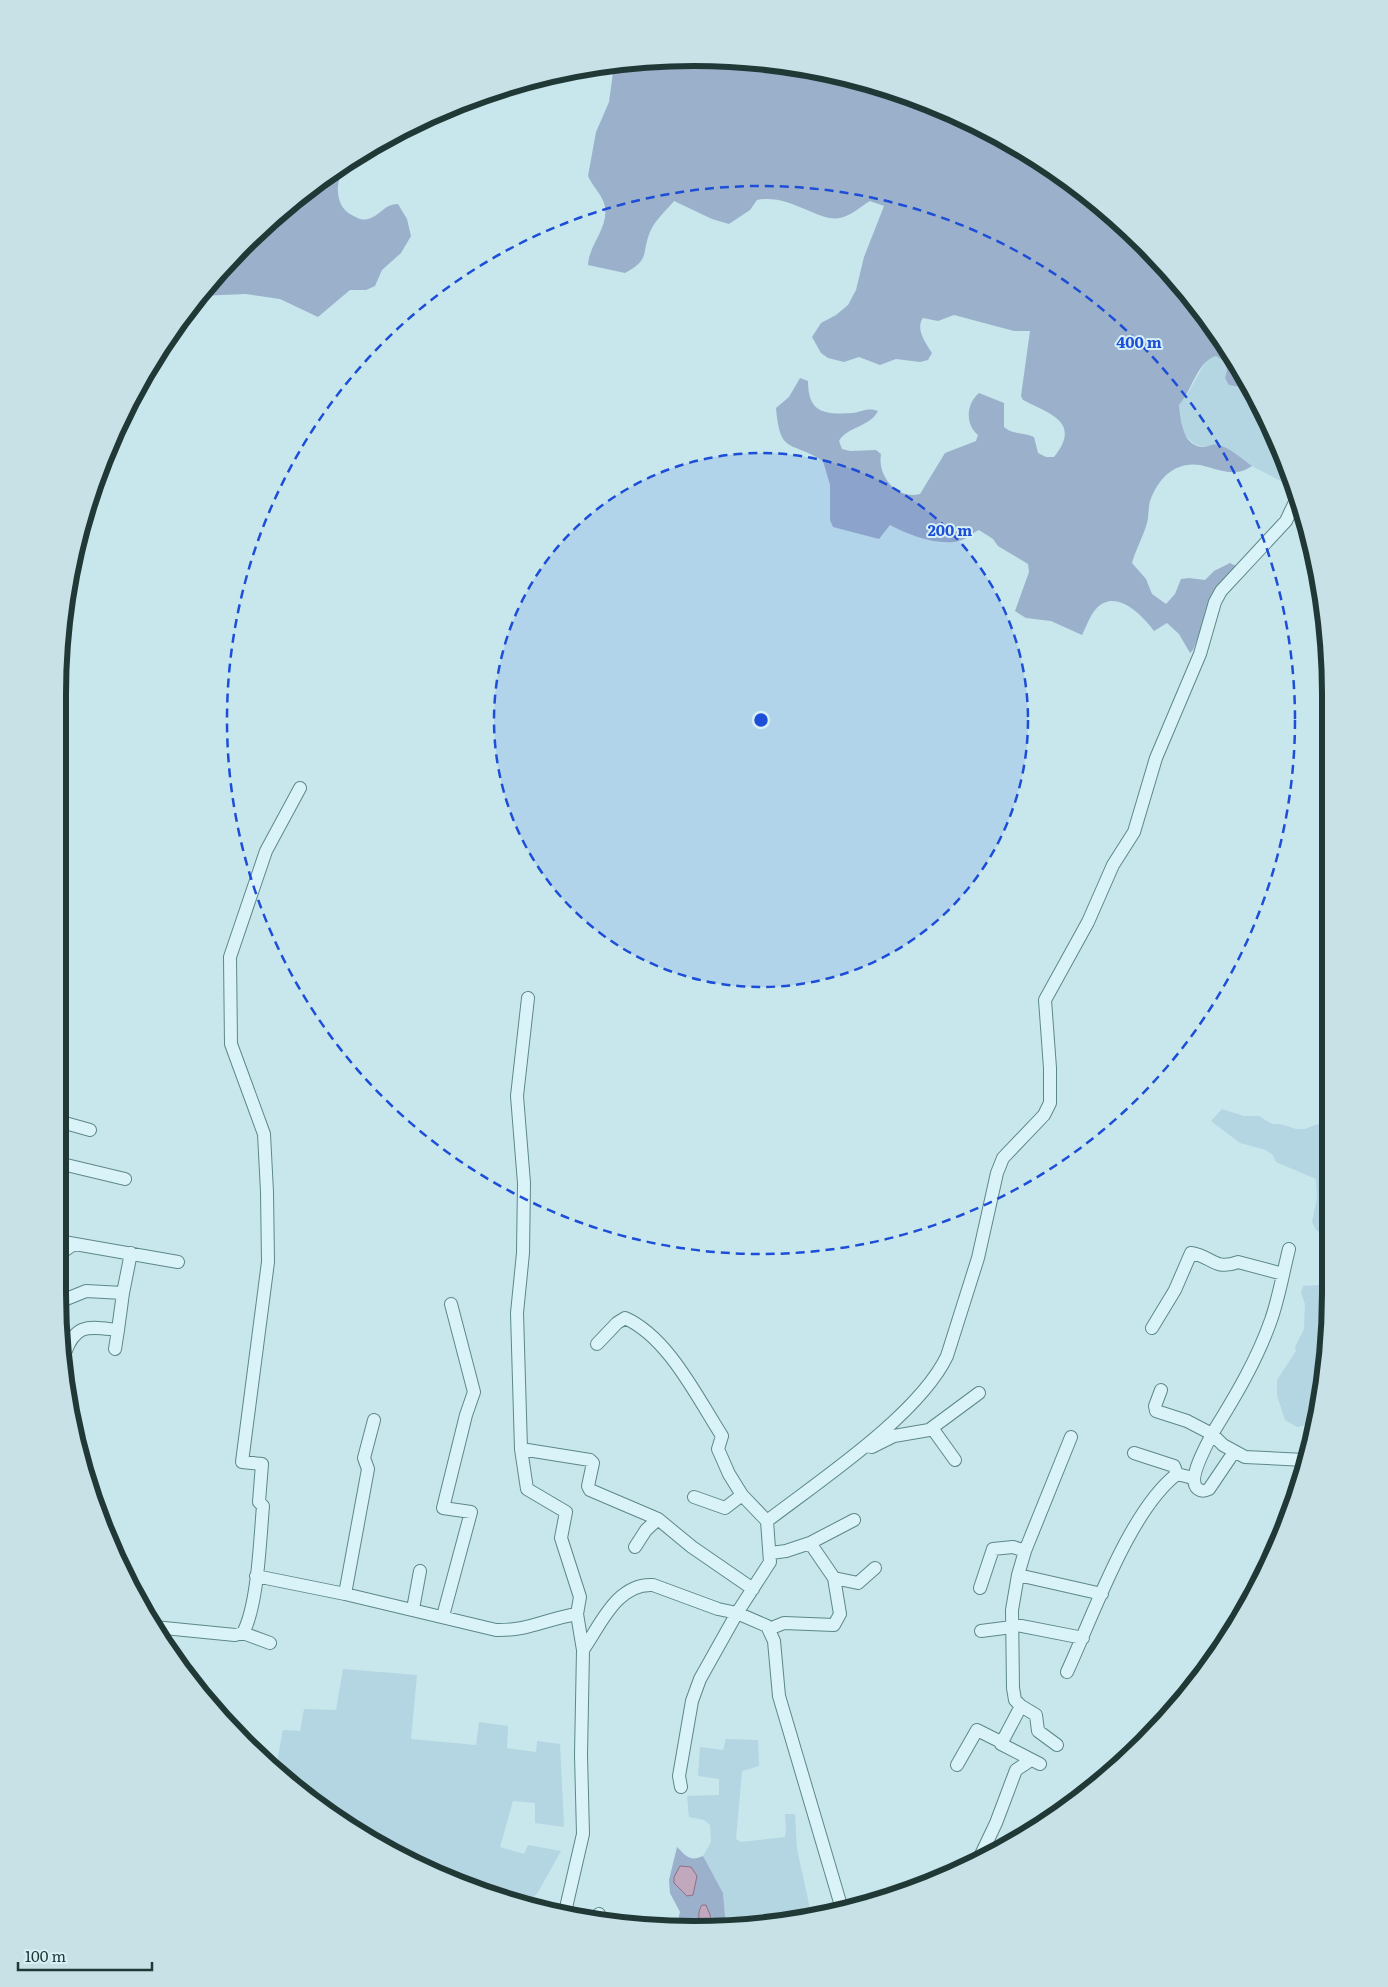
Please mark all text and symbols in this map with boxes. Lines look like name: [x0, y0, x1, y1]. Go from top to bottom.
text: 400 m: [1116, 330, 1162, 353]
text: 200 m: [928, 518, 972, 541]
centre of rings: [752, 711, 770, 729]
scale bar: [18, 1940, 151, 1972]
text: 100 m: [25, 1944, 66, 1967]

